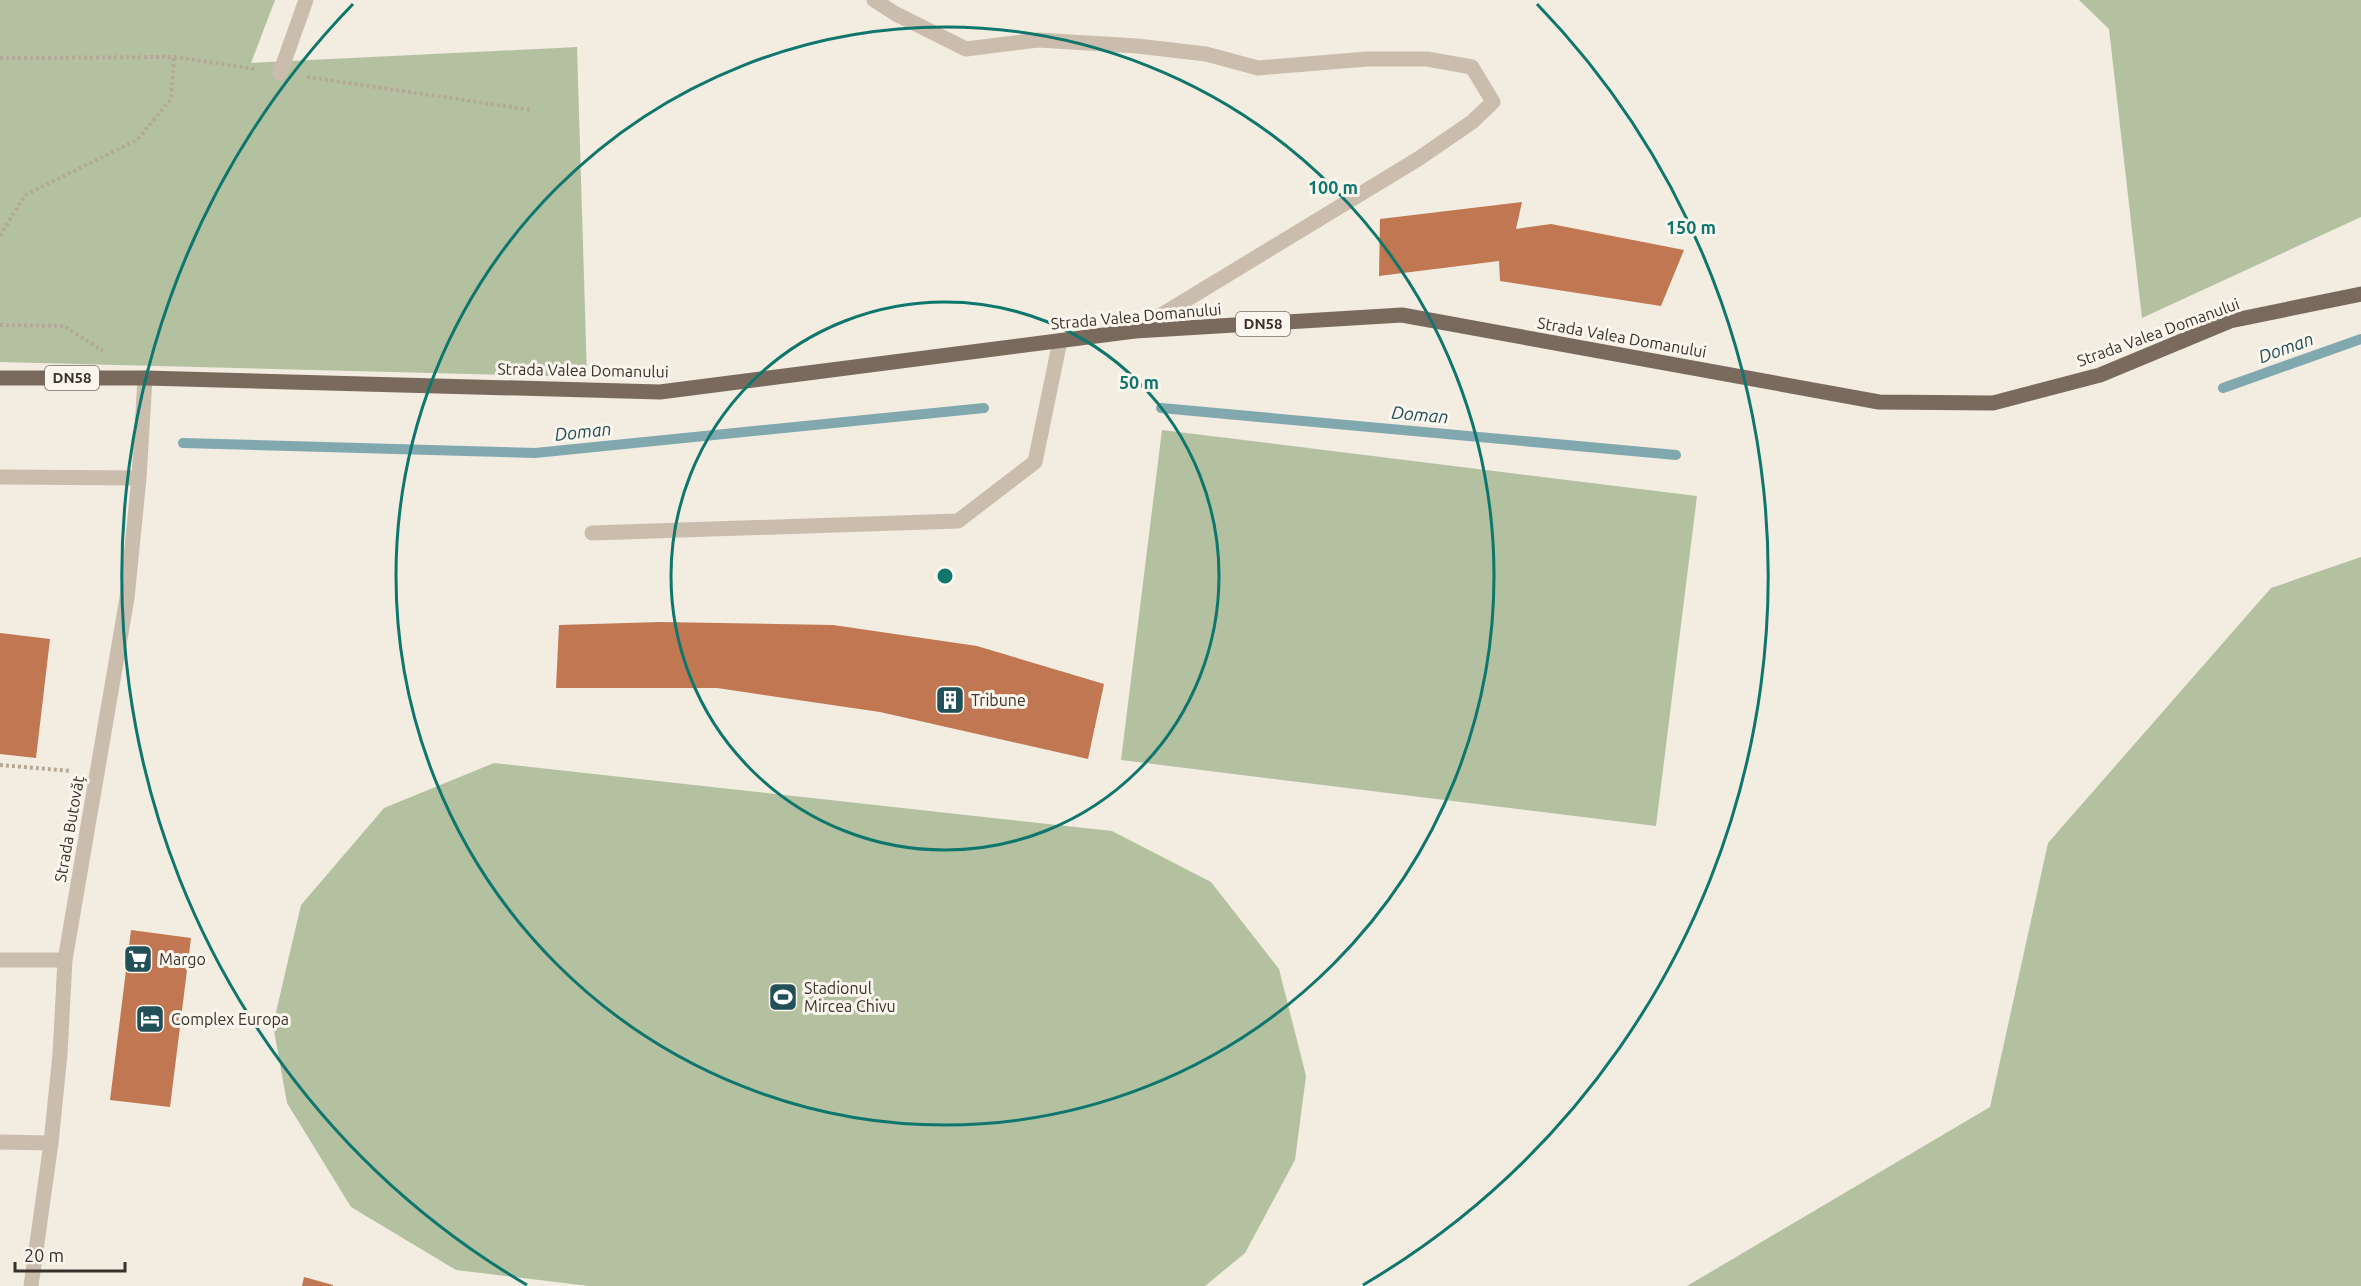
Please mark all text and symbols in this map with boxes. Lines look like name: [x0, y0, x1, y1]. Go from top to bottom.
text: 100 m: [1308, 177, 1358, 197]
text: 150 m: [1666, 217, 1716, 237]
street label: Strada Valea Domanului: [2074, 294, 2242, 370]
street label: Strada Valea Domanului: [1050, 300, 1222, 332]
road number: DN58: [1236, 312, 1290, 336]
street label: Strada Valea Domanului: [1536, 313, 1708, 361]
water label: Doman: [2255, 328, 2316, 366]
street label: Strada Valea Domanului: [497, 360, 669, 380]
road number: DN58: [45, 366, 99, 390]
text: 50 m: [1119, 372, 1159, 392]
water label: Doman: [1391, 402, 1449, 426]
water label: Doman: [553, 418, 612, 444]
centre of rings: [935, 566, 955, 586]
building icon: Tribune: [934, 684, 966, 716]
place label: Tribune: [971, 691, 1026, 709]
street label: Strada Butovăț: [51, 774, 87, 883]
supermarket icon: Margo: [122, 943, 154, 975]
place label: Margo: [159, 950, 206, 968]
place label: Stadionul Mircea Chivu: [804, 979, 896, 1015]
sports icon: Stadionul Mircea Chivu: [767, 981, 799, 1013]
hotel icon: Complex Europa: [134, 1003, 166, 1035]
place label: Complex Europa: [171, 1010, 289, 1028]
scale bar: [15, 1235, 124, 1273]
text: 20 m: [24, 1245, 64, 1265]

